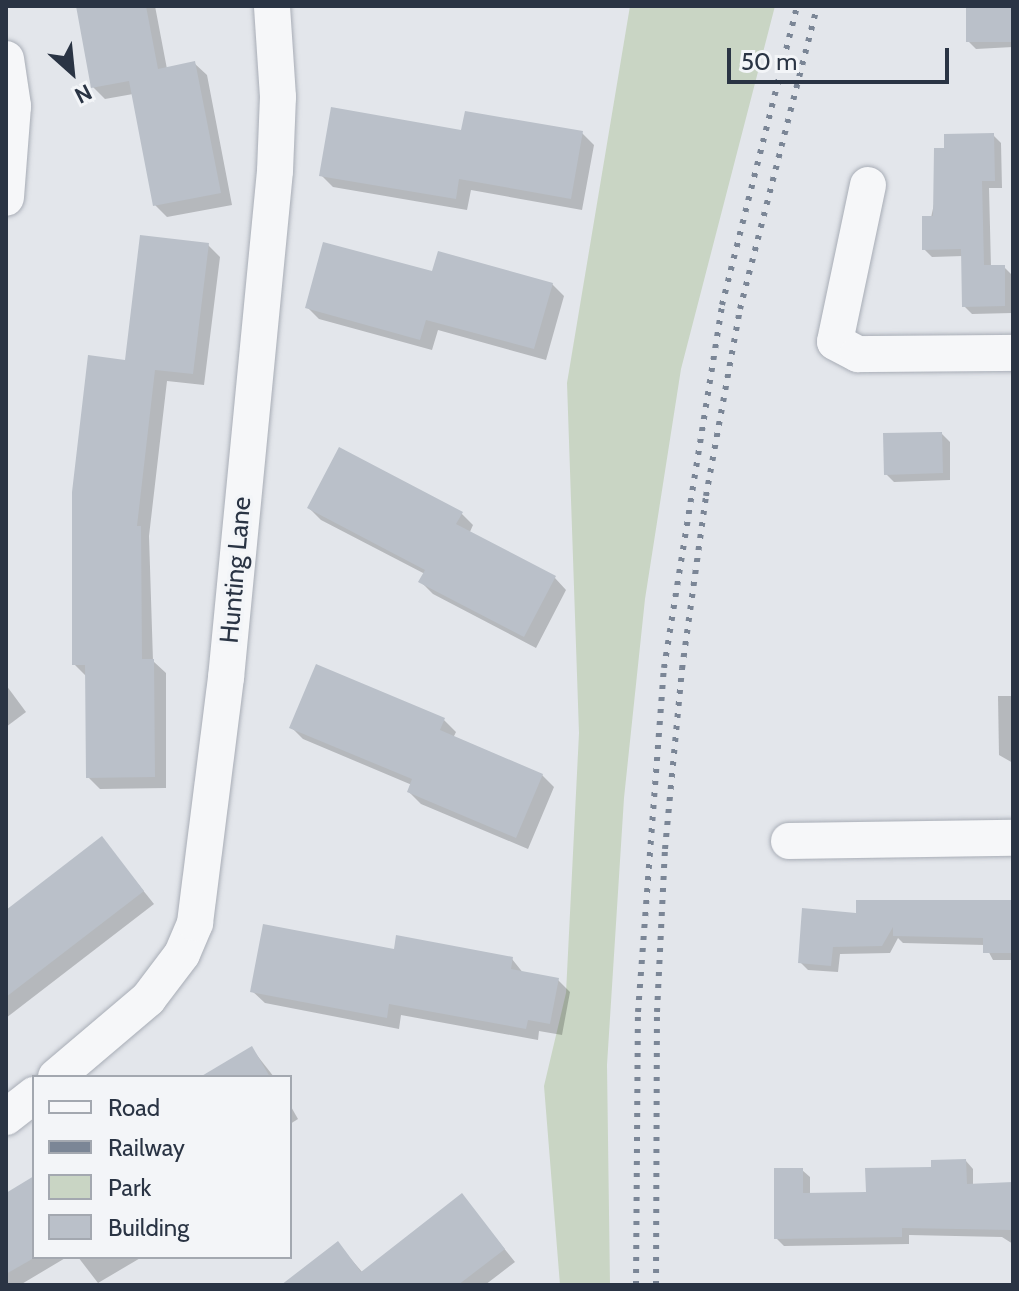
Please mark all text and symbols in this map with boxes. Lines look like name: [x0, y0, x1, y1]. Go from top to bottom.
north arrow: [32, 32, 112, 112]
scale bar: [731, 32, 953, 82]
text: 50 m: [741, 47, 797, 76]
text: N: [70, 78, 96, 109]
street label: Hunting Lane: [214, 495, 258, 645]
legend: [32, 1075, 292, 1259]
text: Road: [108, 1093, 160, 1122]
text: Railway: [108, 1133, 185, 1162]
text: Park: [108, 1173, 151, 1202]
text: Building: [108, 1213, 189, 1242]

